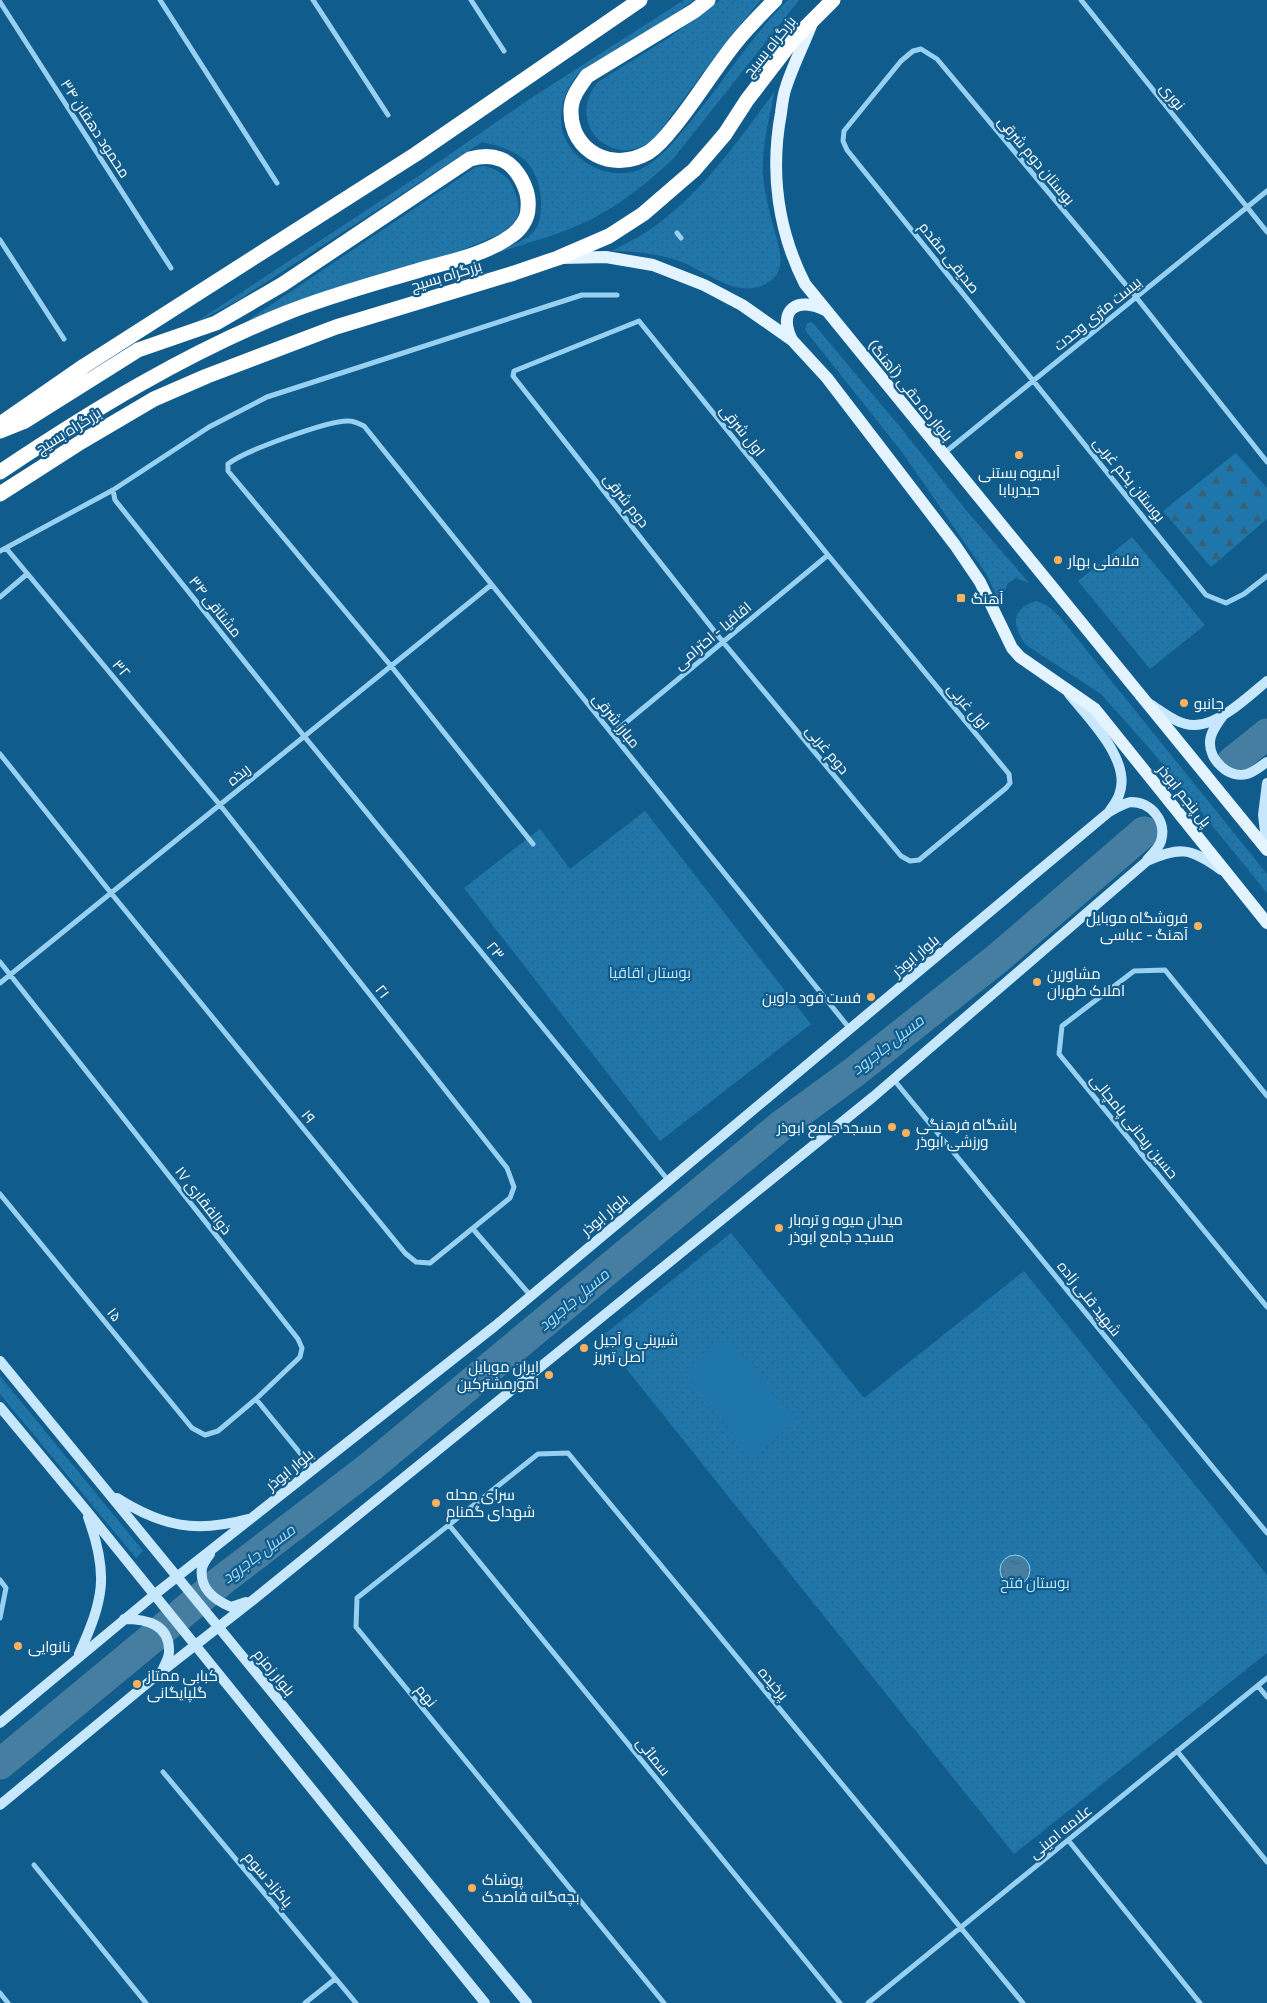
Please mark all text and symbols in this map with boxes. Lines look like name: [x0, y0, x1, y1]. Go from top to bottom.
street label: بزرگراه بسیج: [739, 12, 801, 82]
street label: محمود دهقان ۳۴: [56, 75, 135, 182]
street label: نوری: [1155, 79, 1189, 115]
street label: بوستان دوم شرقی: [993, 112, 1079, 209]
street label: صدیقی مقدم: [914, 218, 984, 298]
street label: بزرگراه بسیج: [408, 256, 485, 297]
street label: بیست متری وحدت: [1049, 272, 1146, 355]
street label: بلوار ده حقی (آهنگ): [863, 336, 957, 446]
street label: اول شرقی: [715, 401, 769, 461]
street label: بزرگراه بسیج: [32, 403, 106, 460]
street label: بوستان یکم غربی: [1089, 433, 1170, 526]
marker: آبمیوه بستنی حیدربابا: [1013, 449, 1025, 461]
place label: آبمیوه بستنی حیدربابا: [978, 463, 1060, 499]
street label: دوم شرقی: [599, 469, 654, 532]
place label: فلافلی بهار: [1067, 551, 1139, 571]
marker: فلافلی بهار: [1052, 554, 1064, 566]
street label: ۳۴ مشتاقی: [184, 572, 246, 642]
place label: آهنگ: [971, 589, 1004, 607]
marker: آهنگ: [955, 592, 967, 604]
street label: اقاقیا - احترامی: [670, 597, 756, 674]
street label: ۳۲: [109, 655, 135, 681]
street label: اول غربی: [943, 679, 994, 734]
street label: مبارز شرقی: [588, 689, 645, 752]
place label: جانبو: [1194, 694, 1224, 713]
marker: جانبو: [1178, 697, 1190, 709]
street label: دوم غربی: [801, 721, 854, 778]
street label: ربذه: [223, 759, 254, 790]
street label: پل پنجم ابوذر: [1152, 759, 1216, 831]
place label: فروشگاه موبایل آهنگ - عباسی: [1086, 908, 1188, 945]
marker: فروشگاه موبایل آهنگ - عباسی: [1192, 920, 1204, 932]
street label: بلوار ابوذر: [887, 930, 943, 981]
street label: ۲۳: [483, 937, 509, 963]
park label: بوستان اقاقیا: [609, 963, 691, 983]
place label: مشاورین املاک طهران: [1047, 964, 1125, 1001]
marker: مشاورین املاک طهران: [1031, 976, 1043, 988]
street label: ۲۱: [372, 981, 394, 1001]
place label: فست فود داوین: [762, 988, 861, 1008]
marker: فست فود داوین: [865, 991, 877, 1003]
water label: مسیل جاجرود: [847, 1009, 928, 1079]
street label: حسین ریحانی پامچالی: [1086, 1070, 1183, 1183]
street label: ۱۹: [298, 1106, 320, 1126]
place label: باشگاه فرهنگی ورزشی ابوذر: [915, 1115, 1017, 1152]
place label: مسجد جامع ابوذر: [776, 1118, 882, 1139]
marker: مسجد جامع ابوذر: [886, 1121, 898, 1133]
marker: باشگاه فرهنگی ورزشی ابوذر: [900, 1127, 912, 1139]
street label: ذوالفقاری ۱۷: [170, 1162, 236, 1239]
street label: بلوار ابوذر: [576, 1189, 632, 1240]
place label: میدان میوه و تره‌بار مسجد جامع ابوذر: [788, 1210, 903, 1248]
marker: میدان میوه و تره‌بار مسجد جامع ابوذر: [773, 1222, 785, 1234]
street label: شهید قلی زاده: [1053, 1257, 1126, 1340]
water label: مسیل جاجرود: [534, 1263, 614, 1335]
street label: ۱۵: [104, 1303, 126, 1325]
place label: شیرینی و آجیل اصل تبریز: [593, 1330, 678, 1367]
marker: شیرینی و آجیل اصل تبریز: [578, 1342, 590, 1354]
place label: ایران موبایل امورمشترکین: [457, 1357, 539, 1394]
marker: ایران موبایل امورمشترکین: [543, 1369, 555, 1381]
street label: بلوار ابوذر: [261, 1444, 317, 1495]
place label: سرای محله شهدای گمنام: [446, 1485, 535, 1522]
marker: سرای محله شهدای گمنام: [430, 1497, 442, 1509]
water label: مسیل جاجرود: [218, 1519, 300, 1587]
park label: بوستان فتح: [1000, 1573, 1070, 1594]
place label: نانوایی: [28, 1637, 70, 1657]
marker: نانوایی: [12, 1640, 24, 1652]
street label: بلوار زمزم: [249, 1645, 299, 1701]
street label: پرخیده: [753, 1663, 793, 1705]
place label: کبابی ممتاز گلپایگانی: [146, 1666, 218, 1703]
marker: کبابی ممتاز گلپایگانی: [131, 1678, 143, 1690]
street label: نهم: [411, 1680, 441, 1711]
street label: سمائی: [632, 1733, 675, 1780]
street label: علامه امینی: [1025, 1800, 1096, 1863]
street label: پاکزاد سوم: [239, 1848, 297, 1912]
place label: پوشاک بچه‌گانه قاصدک: [482, 1870, 579, 1907]
marker: پوشاک بچه‌گانه قاصدک: [466, 1882, 478, 1894]

